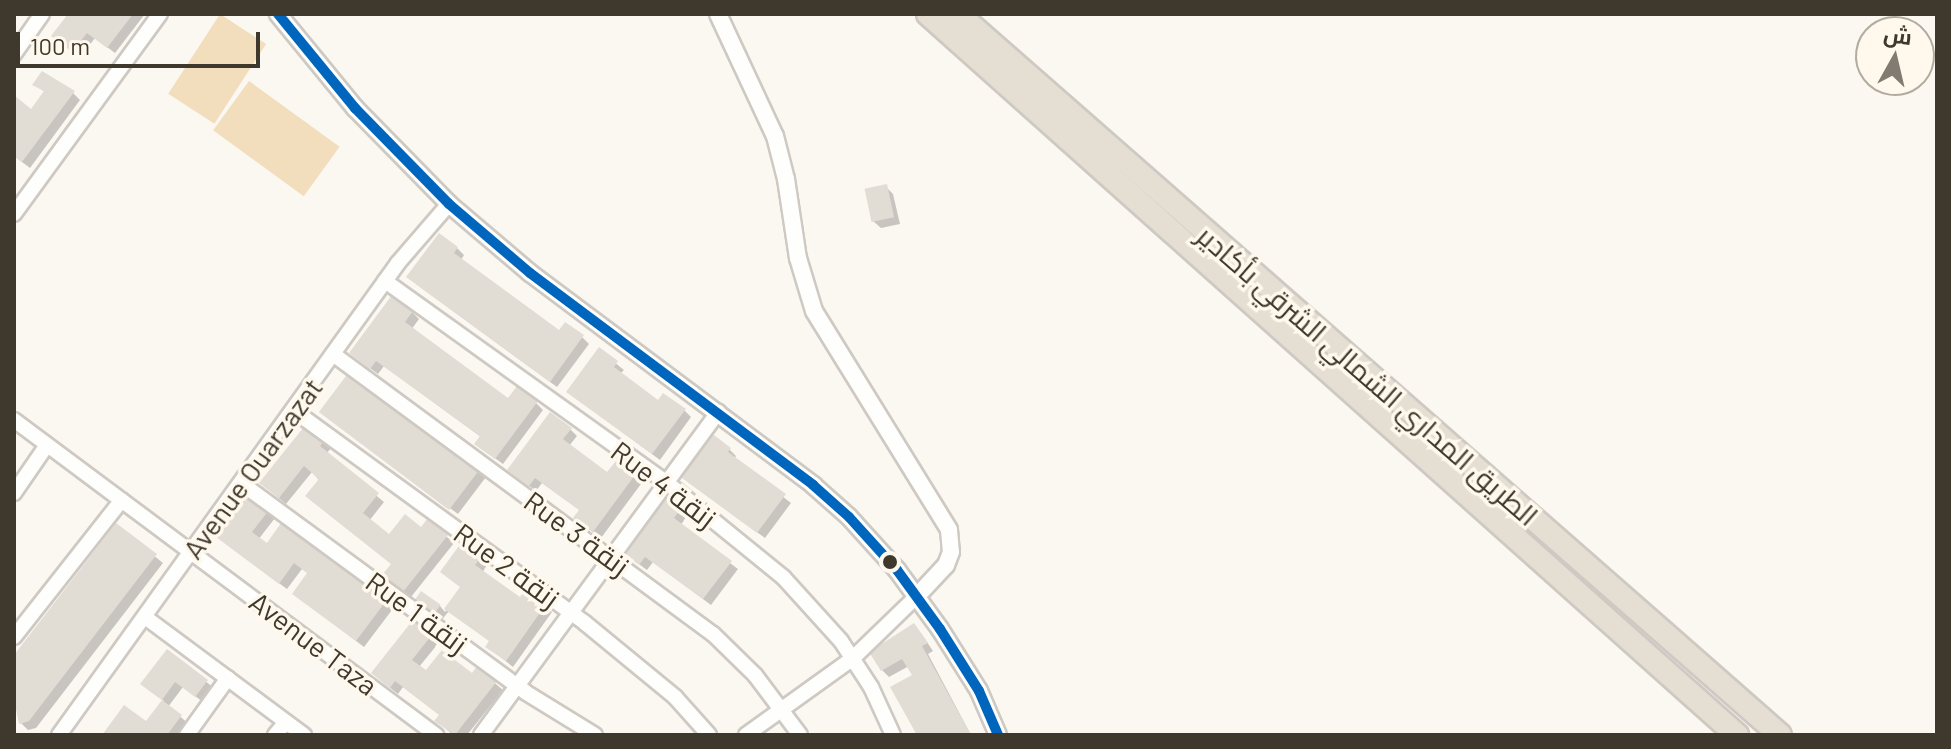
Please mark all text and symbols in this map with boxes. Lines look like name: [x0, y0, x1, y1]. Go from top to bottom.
scale bar: [20, 16, 264, 66]
north arrow: [1855, 16, 1935, 96]
text: ش: [1882, 19, 1914, 49]
text: 100 m: [30, 31, 90, 60]
street label: الطريق المداري الشمالي الشرقي بأكادير: [1191, 218, 1545, 532]
street label: Avenue Ouarzazat: [175, 371, 329, 565]
street label: Rue 4 زنقة: [605, 434, 723, 534]
street label: Rue 3 زنقة: [518, 484, 636, 582]
street label: Rue 2 زنقة: [448, 515, 566, 615]
unlabelled marker: [882, 554, 898, 570]
street label: Rue 1 زنقة: [360, 564, 474, 660]
street label: Avenue Taza: [244, 584, 384, 702]

